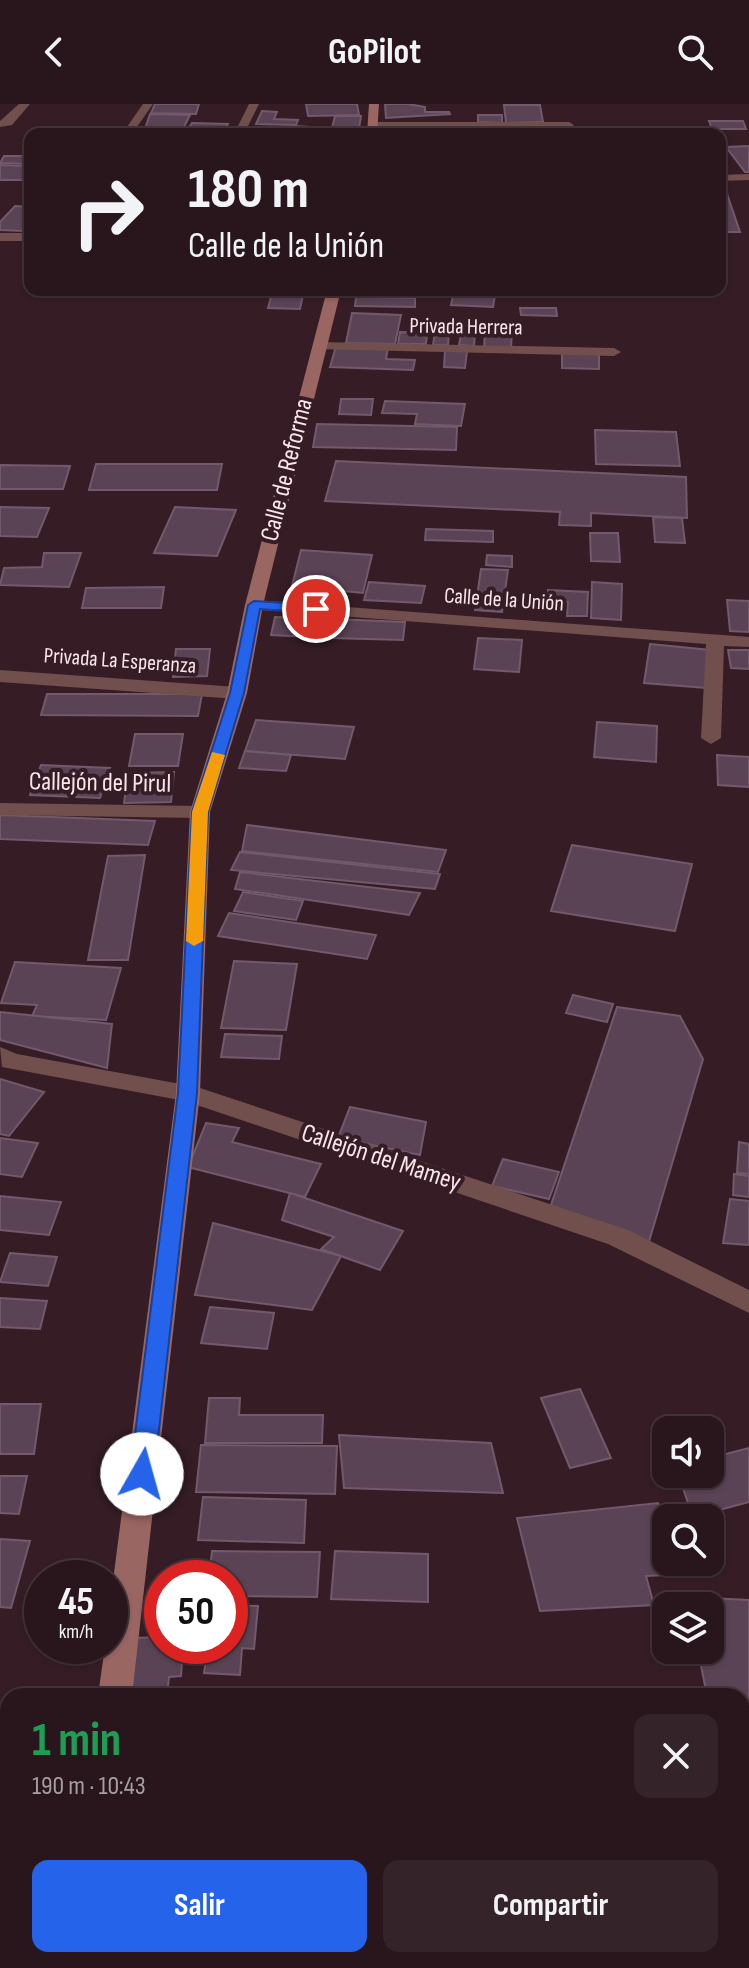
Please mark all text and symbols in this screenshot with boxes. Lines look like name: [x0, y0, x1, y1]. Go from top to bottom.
icon: back: [32, 30, 76, 74]
icon: search: [673, 30, 717, 74]
text: GoPilot: [328, 31, 421, 74]
text: 180 m: [188, 157, 309, 224]
icon: right: [56, 160, 160, 264]
text: Calle de la Unión: [188, 225, 384, 268]
street label: Privada Herrera: [409, 313, 523, 341]
street label: Calle de Reforma: [254, 395, 320, 545]
pin: [282, 575, 350, 643]
street label: Calle de la Unión: [443, 582, 565, 618]
icon: arrive: [294, 587, 338, 631]
street label: Privada La Esperanza: [43, 642, 197, 680]
street label: Callejón del Pirul: [29, 766, 171, 800]
street label: Callejón del Mamey: [297, 1118, 465, 1198]
map controls: [652, 1416, 724, 1664]
button: sound: [652, 1416, 724, 1488]
position arrow: [100, 1432, 184, 1516]
button: search: [652, 1504, 724, 1576]
speed limit sign: 50: [144, 1560, 248, 1664]
text: 45: [58, 1578, 94, 1626]
button: layers: [652, 1592, 724, 1664]
text: km/h: [59, 1620, 93, 1644]
text: 1 min: [32, 1712, 121, 1769]
button: close: [634, 1714, 718, 1798]
text: 190 m · 10:43: [32, 1771, 146, 1802]
button: Salir: [32, 1860, 367, 1952]
button: Compartir: [383, 1860, 718, 1952]

